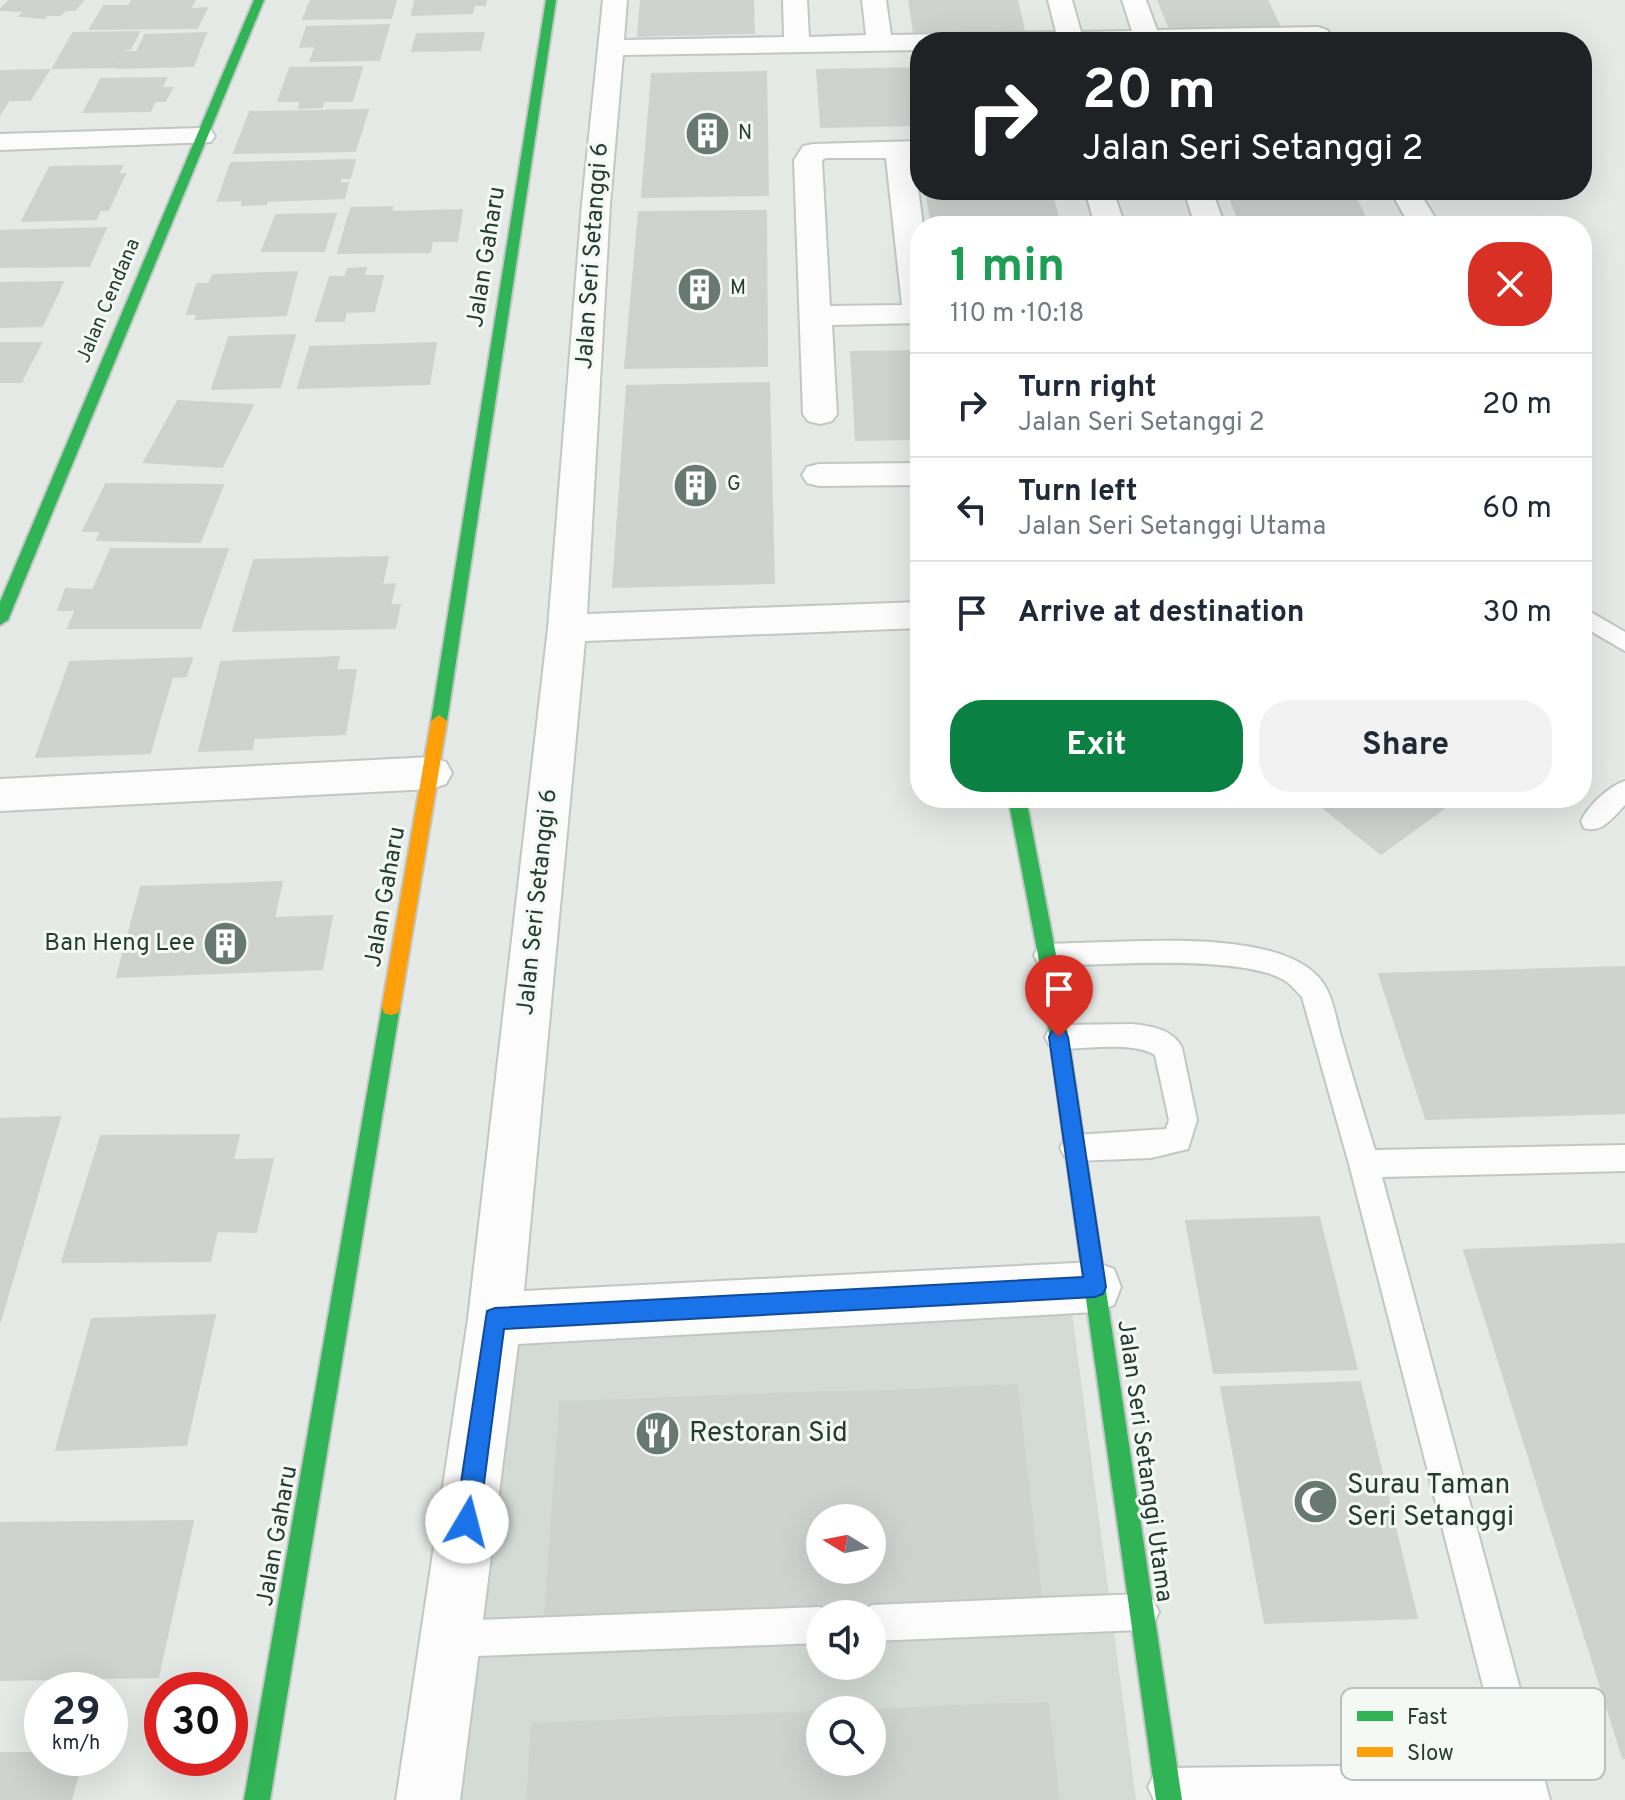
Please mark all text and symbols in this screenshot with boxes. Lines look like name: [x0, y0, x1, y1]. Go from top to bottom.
text: 20 m: [1082, 58, 1216, 128]
icon: right: [950, 64, 1054, 168]
building icon: N: [683, 110, 731, 158]
place label: N: [738, 121, 752, 147]
text: Jalan Seri Setanggi 2: [1082, 127, 1424, 173]
street label: Jalan Seri Setanggi 6: [570, 142, 616, 370]
street label: Jalan Gaharu: [461, 184, 513, 330]
street label: Jalan Cendana: [71, 235, 147, 367]
text: 1 min: [950, 238, 1065, 298]
button: close: [1468, 242, 1552, 326]
building icon: M: [675, 265, 723, 313]
place label: M: [730, 276, 746, 302]
text: 110 m · 10:18: [950, 298, 1084, 331]
text: Turn right: [1018, 370, 1156, 407]
icon: right: [950, 383, 994, 427]
text: 20 m: [1482, 387, 1552, 424]
text: Jalan Seri Setanggi 2: [1018, 407, 1265, 440]
building icon: G: [672, 461, 720, 509]
place label: G: [727, 472, 741, 498]
text: Turn left: [1018, 474, 1138, 511]
icon: left: [950, 487, 994, 531]
text: 60 m: [1482, 491, 1552, 528]
text: Jalan Seri Setanggi Utama: [1018, 511, 1326, 544]
icon: arrive: [950, 591, 994, 635]
text: Arrive at destination: [1018, 595, 1304, 632]
text: 30 m: [1483, 595, 1552, 632]
button: Exit: [950, 700, 1243, 792]
button: Share: [1259, 700, 1552, 792]
street label: Jalan Seri Setanggi 6: [511, 787, 565, 1017]
street label: Jalan Gaharu: [359, 824, 413, 970]
building icon: Ban Heng Lee: [202, 920, 250, 968]
place label: Ban Heng Lee: [44, 929, 195, 959]
pin: [1025, 955, 1093, 1037]
icon: arrive: [1037, 967, 1081, 1011]
street label: Jalan Seri Setanggi Utama: [1109, 1318, 1179, 1604]
restaurant icon: Restoran Sid: [634, 1410, 682, 1458]
place label: Restoran Sid: [689, 1416, 848, 1452]
street label: Jalan Gaharu: [251, 1463, 305, 1609]
place label: Surau Taman Seri Setanggi: [1347, 1468, 1514, 1536]
mosque icon: Surau Taman Seri Setanggi: [1292, 1478, 1340, 1526]
position arrow: [425, 1480, 509, 1564]
north arrow: [806, 1504, 886, 1584]
map controls: [806, 1504, 886, 1776]
button: sound: [806, 1600, 886, 1680]
speed limit sign: 30: [144, 1672, 248, 1776]
legend: [1341, 1688, 1605, 1780]
text: 29: [51, 1689, 101, 1739]
button: search: [806, 1696, 886, 1776]
text: Fast: [1407, 1705, 1448, 1732]
text: km/h: [52, 1731, 100, 1757]
text: Slow: [1407, 1741, 1454, 1768]

